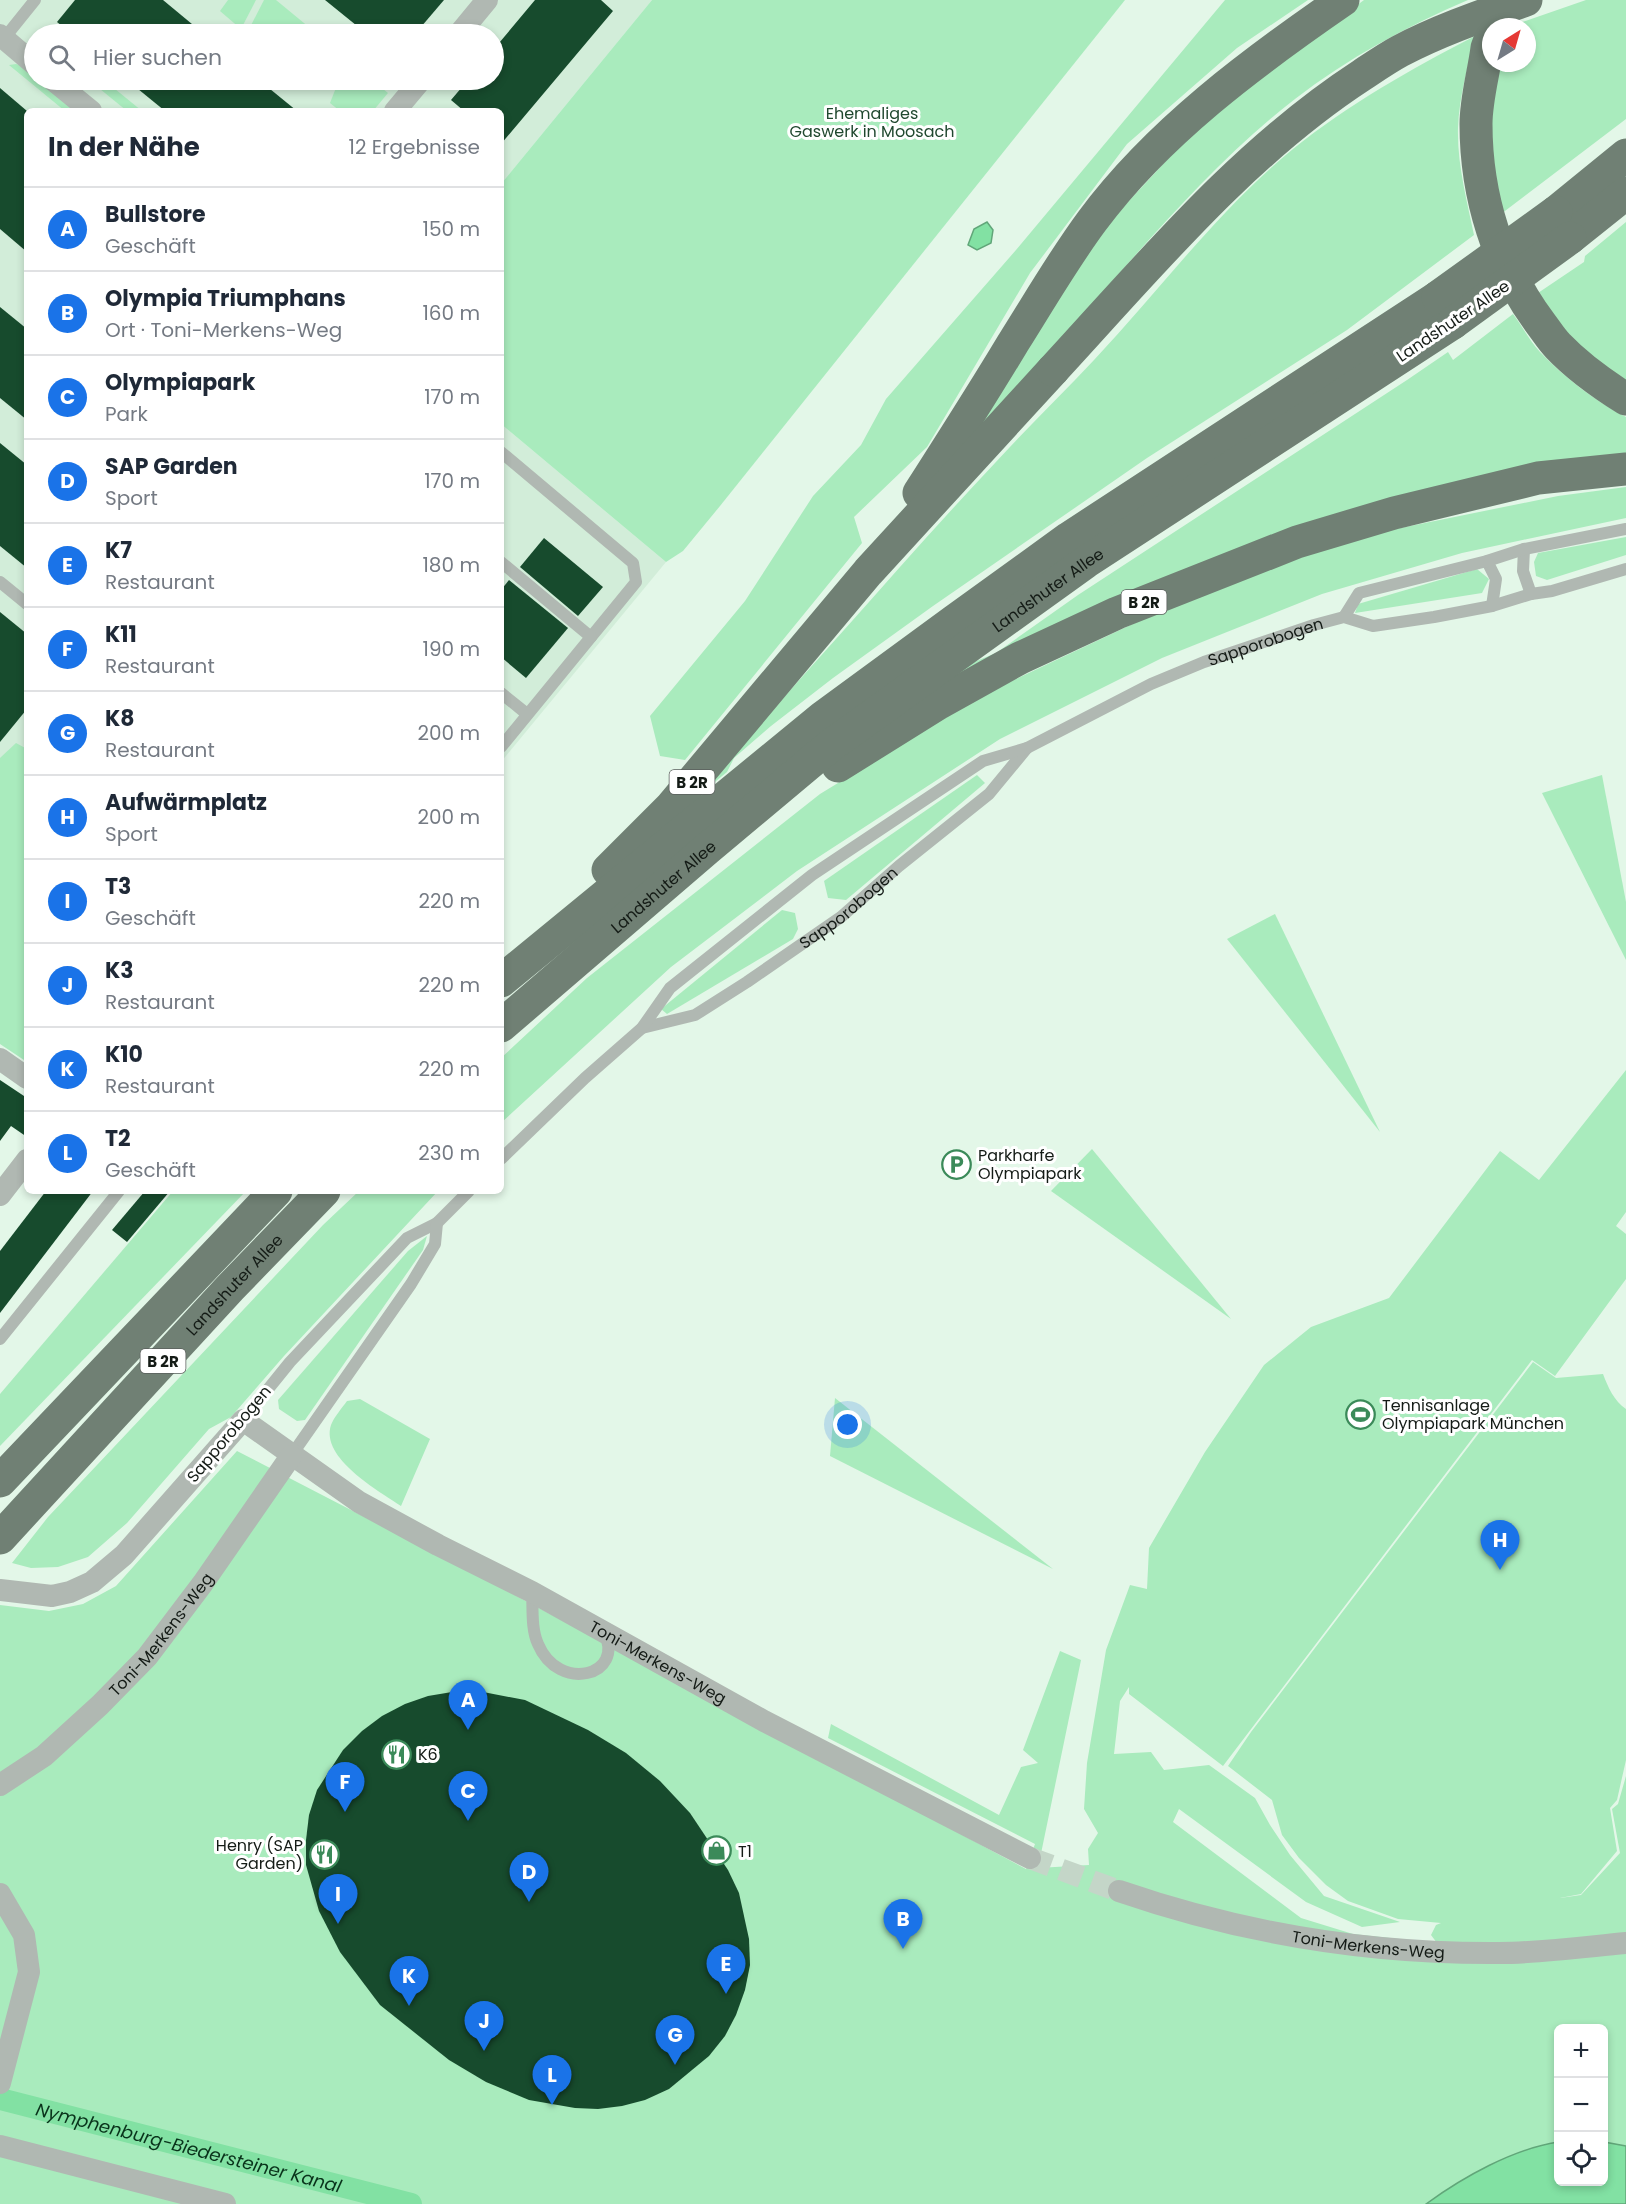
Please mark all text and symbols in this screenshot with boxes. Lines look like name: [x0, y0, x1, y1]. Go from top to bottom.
north arrow: [1482, 18, 1536, 72]
search box: [24, 24, 504, 90]
icon: search: [45, 41, 78, 74]
text: Hier suchen: [93, 42, 222, 73]
park label: Ehemaliges Gaswerk in Moosach: [790, 102, 954, 143]
text: In der Nähe: [48, 129, 200, 165]
text: 12 Ergebnisse: [349, 133, 480, 161]
text: Bullstore: [105, 199, 206, 230]
text: A: [60, 215, 75, 243]
text: 150 m: [423, 215, 480, 243]
text: Geschäft: [105, 232, 196, 260]
street label: Landshuter Allee: [1392, 274, 1514, 367]
text: Olympia Triumphans: [105, 283, 346, 314]
text: B: [61, 299, 74, 327]
text: 160 m: [422, 299, 480, 327]
text: Ort · Toni-Merkens-Weg: [105, 316, 342, 344]
text: Olympiapark: [105, 367, 255, 398]
text: C: [60, 383, 75, 411]
text: 170 m: [424, 383, 480, 411]
text: Park: [105, 400, 148, 428]
text: SAP Garden: [105, 451, 238, 482]
text: D: [60, 467, 75, 495]
text: 170 m: [424, 467, 480, 495]
text: Sport: [105, 484, 158, 512]
text: K7: [105, 535, 132, 566]
street label: Landshuter Allee: [987, 542, 1108, 638]
text: E: [62, 551, 73, 579]
text: 180 m: [422, 551, 480, 579]
text: Restaurant: [105, 568, 215, 596]
road number: B 2R: [1122, 590, 1166, 614]
street label: Sapporobogen: [1205, 612, 1326, 671]
text: K11: [105, 619, 137, 650]
text: F: [62, 635, 73, 663]
text: 190 m: [423, 635, 480, 663]
text: Restaurant: [105, 652, 215, 680]
text: K8: [105, 703, 135, 734]
text: G: [60, 719, 75, 747]
text: 200 m: [417, 719, 480, 747]
text: Restaurant: [105, 736, 215, 764]
road number: B 2R: [670, 770, 714, 794]
text: Aufwärmplatz: [105, 787, 267, 818]
text: H: [60, 803, 75, 831]
text: 200 m: [417, 803, 480, 831]
text: Sport: [105, 820, 158, 848]
street label: Landshuter Allee: [606, 835, 721, 938]
street label: Sapporobogen: [794, 861, 902, 954]
text: T3: [105, 871, 131, 902]
text: I: [65, 887, 70, 915]
text: 220 m: [419, 887, 480, 915]
text: Geschäft: [105, 904, 196, 932]
text: K3: [105, 955, 134, 986]
text: J: [62, 971, 73, 999]
text: 220 m: [419, 971, 480, 999]
text: Restaurant: [105, 988, 215, 1016]
text: K10: [105, 1039, 143, 1070]
text: K: [61, 1055, 74, 1083]
text: 220 m: [419, 1055, 480, 1083]
text: Restaurant: [105, 1072, 215, 1100]
text: T2: [105, 1123, 131, 1154]
text: L: [63, 1139, 72, 1167]
text: 230 m: [418, 1139, 480, 1167]
place label: Parkharfe Olympiapark: [978, 1144, 1082, 1185]
parking icon: Parkharfe Olympiapark: [941, 1148, 973, 1180]
text: Geschäft: [105, 1156, 196, 1184]
street label: Landshuter Allee: [180, 1229, 288, 1341]
road number: B 2R: [140, 1349, 186, 1373]
street label: Sapporobogen: [182, 1381, 276, 1487]
place label: Tennisanlage Olympiapark München: [1382, 1394, 1564, 1435]
sports icon: Tennisanlage Olympiapark München: [1345, 1398, 1377, 1430]
your location: [833, 1410, 862, 1439]
pin: H: [1480, 1520, 1520, 1570]
street label: Toni-Merkens-Weg: [104, 1568, 218, 1701]
street label: Toni-Merkens-Weg: [585, 1615, 731, 1709]
pin: A: [448, 1680, 488, 1730]
restaurant icon: K6: [381, 1738, 413, 1770]
place label: K6: [418, 1743, 438, 1766]
pin: F: [326, 1762, 364, 1812]
pin: C: [448, 1772, 488, 1821]
place label: Henry (SAP Garden): [216, 1834, 303, 1875]
shop icon: T1: [701, 1835, 733, 1867]
restaurant icon: Henry (SAP Garden): [308, 1838, 340, 1870]
place label: T1: [738, 1840, 752, 1863]
pin: D: [510, 1852, 548, 1902]
pin: I: [318, 1874, 358, 1924]
pin: B: [884, 1900, 922, 1949]
street label: Toni-Merkens-Weg: [1290, 1924, 1445, 1964]
pin: E: [706, 1944, 746, 1994]
pin: K: [390, 1956, 428, 2006]
pin: J: [464, 2002, 504, 2051]
pin: G: [656, 2016, 694, 2065]
map controls: [1554, 2024, 1608, 2186]
button: +: [1554, 2024, 1608, 2078]
pin: L: [532, 2056, 572, 2105]
button: −: [1554, 2078, 1608, 2132]
water label: Nymphenburg-Biedersteiner Kanal: [33, 2096, 345, 2198]
button: locate: [1554, 2132, 1608, 2186]

